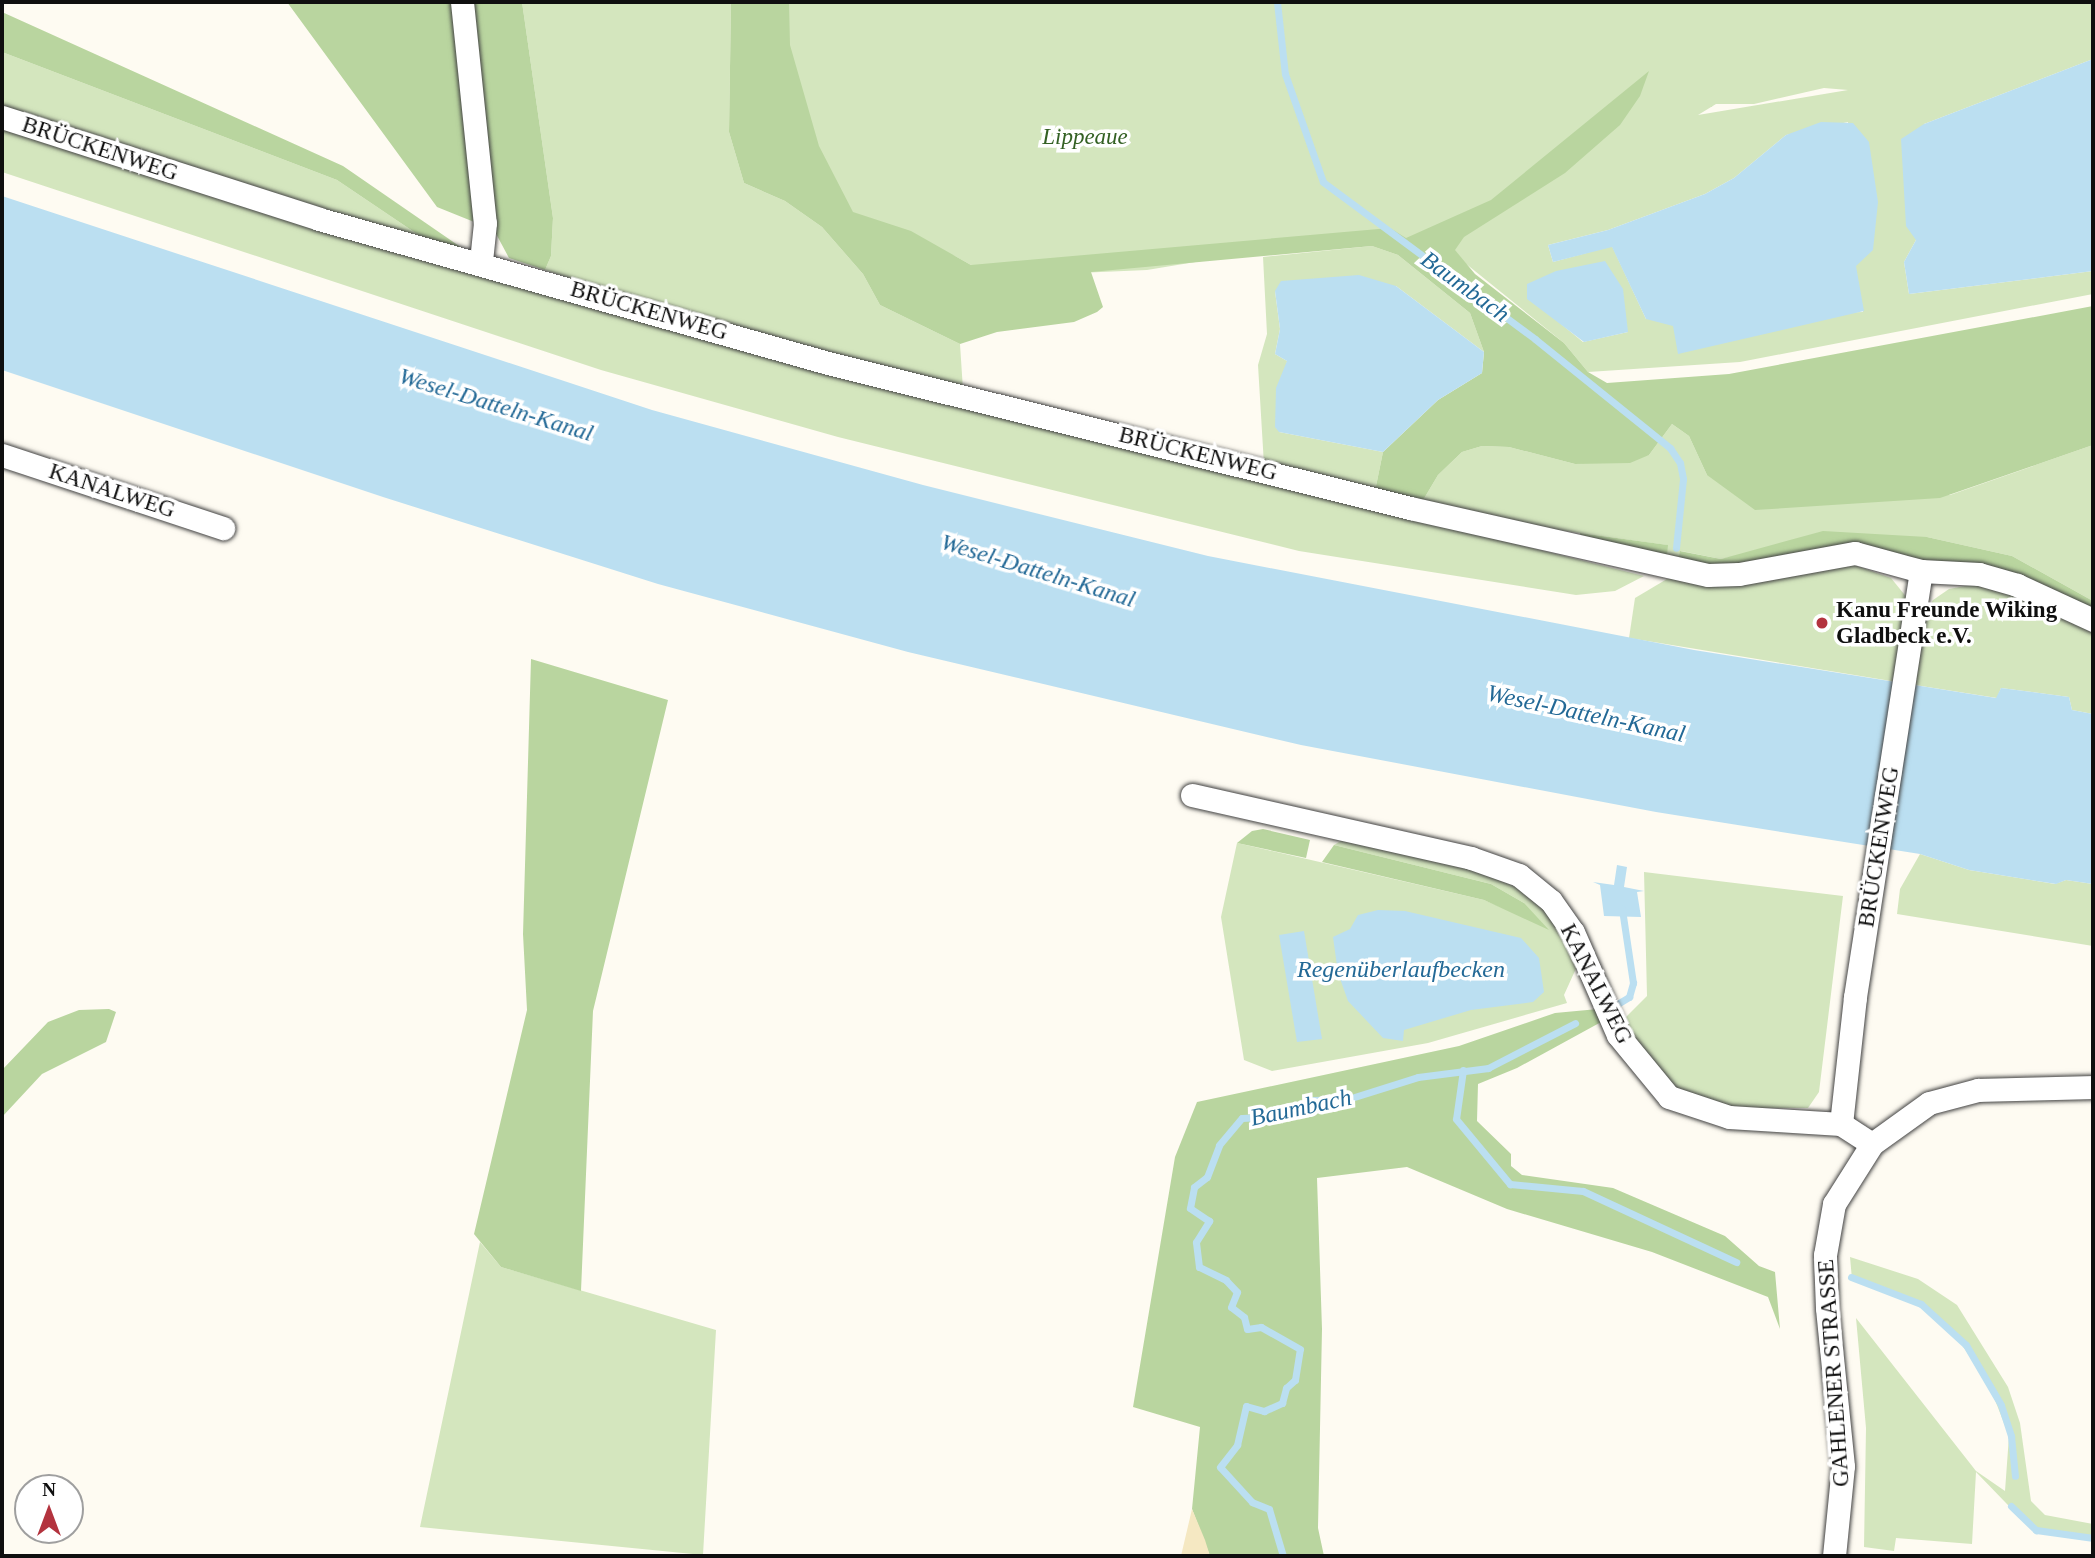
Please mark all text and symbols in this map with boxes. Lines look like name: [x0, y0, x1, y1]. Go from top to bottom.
street label: BRÜCKENWEG: [19, 111, 181, 187]
park label: Lippeaue: [1042, 123, 1128, 151]
water label: Baumbach: [1415, 245, 1515, 329]
street label: BRÜCKENWEG: [567, 275, 731, 347]
water label: Wesel-Datteln-Kanal: [395, 362, 597, 448]
street label: BRÜCKENWEG: [1116, 421, 1280, 487]
street label: KANALWEG: [45, 458, 179, 524]
water label: Wesel-Datteln-Kanal: [937, 528, 1139, 614]
place label: Kanu Freunde Wiking Gladbeck e.V.: [1836, 596, 2058, 650]
marker: Kanu Freunde Wiking Gladbeck e.V.: [1814, 615, 1830, 631]
water label: Wesel-Datteln-Kanal: [1484, 679, 1688, 749]
street label: BRÜCKENWEG: [1853, 765, 1905, 929]
street label: KANALWEG: [1554, 919, 1638, 1049]
water label: Regenüberlaufbecken: [1297, 956, 1505, 984]
water label: Baumbach: [1248, 1083, 1354, 1133]
street label: GAHLENER STRASSE: [1812, 1258, 1856, 1488]
north arrow: [14, 1474, 84, 1544]
text: N: [42, 1479, 56, 1500]

